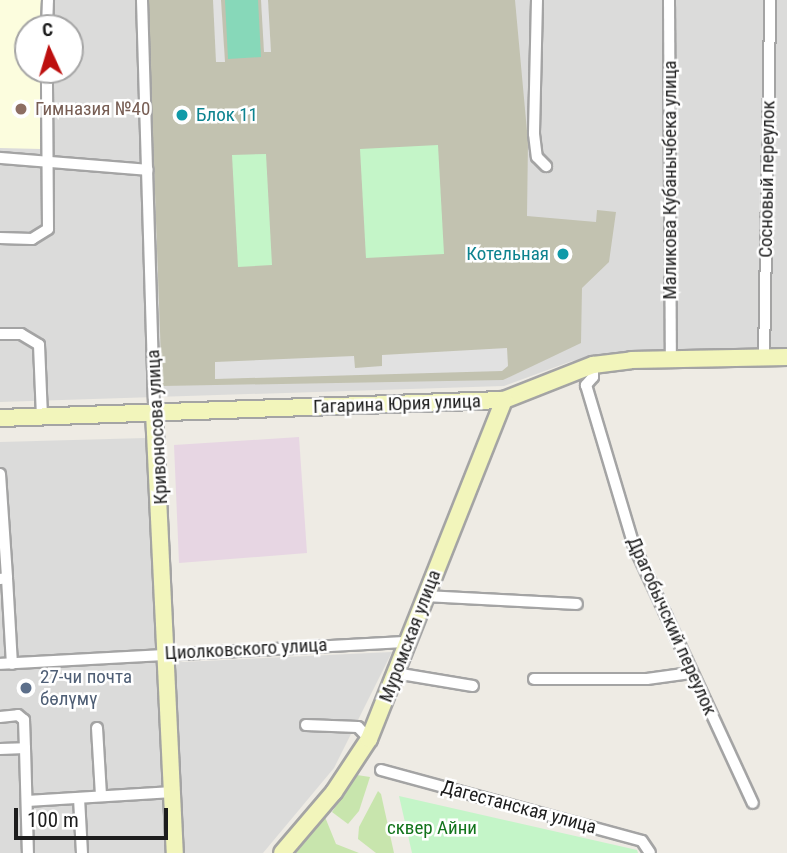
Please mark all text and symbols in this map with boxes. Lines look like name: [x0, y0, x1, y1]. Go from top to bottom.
north arrow: [14, 14, 84, 84]
text: С: [41, 18, 54, 41]
street label: Маликова Кубанычбека улица: [659, 60, 681, 300]
place label: Гимназия №40: [35, 98, 150, 120]
street label: Сосновый переулок: [754, 100, 780, 258]
marker: Гимназия №40: [13, 101, 29, 117]
place label: Блок 11: [196, 104, 258, 126]
marker: Блок 11: [174, 107, 190, 123]
place label: Котельная: [466, 243, 549, 265]
marker: Котельная: [555, 246, 571, 262]
street label: Кривоносова улица: [142, 349, 172, 505]
street label: Гагарина Юрия улица: [313, 390, 481, 418]
street label: Драгобычский переулок: [622, 533, 722, 719]
street label: Муромская улица: [374, 567, 446, 705]
street label: Циолковского улица: [164, 633, 328, 665]
place label: 27-чи почта бөлүмү: [40, 666, 132, 710]
marker: 27-чи почта бөлүмү: [18, 680, 34, 696]
street label: Дагестанская улица: [439, 775, 599, 839]
scale bar: [18, 794, 172, 838]
text: 100 m: [27, 808, 79, 832]
park label: сквер Айни: [387, 817, 477, 839]

